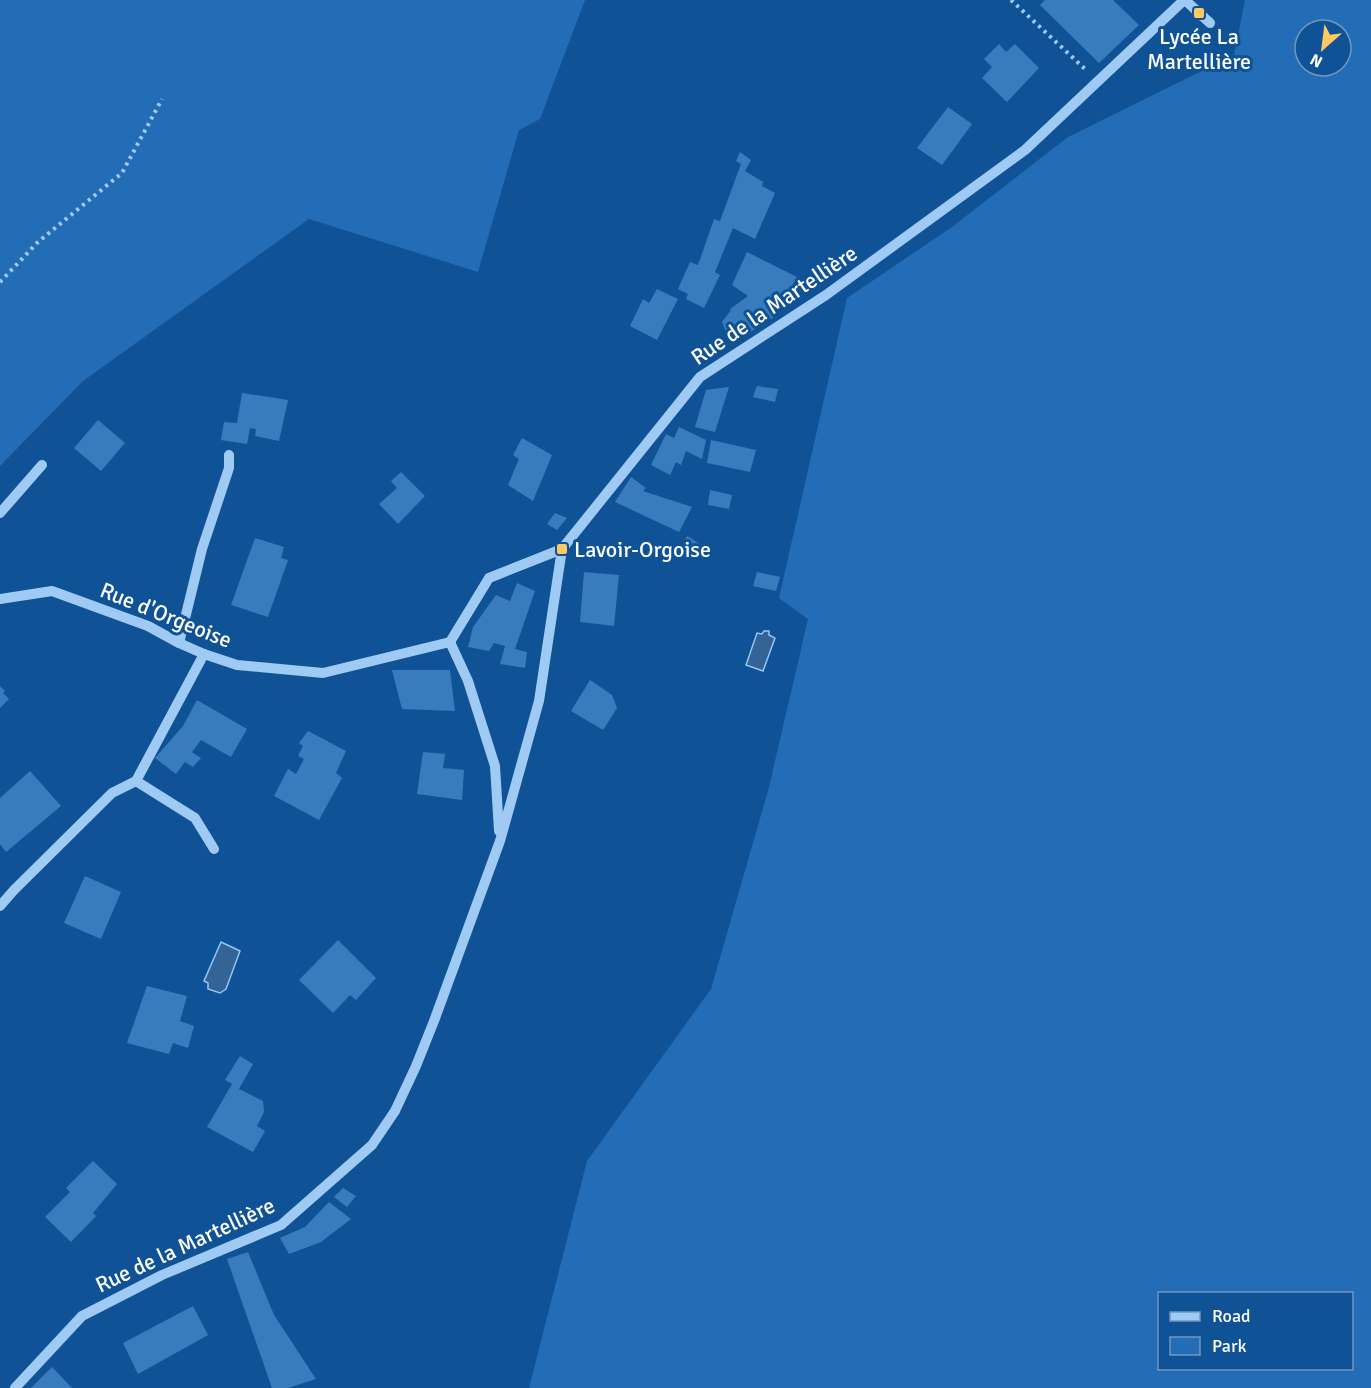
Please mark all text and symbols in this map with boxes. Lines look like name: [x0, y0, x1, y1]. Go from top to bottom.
marker: Lycée La Martellière: [1192, 6, 1206, 20]
north arrow: [1293, 18, 1353, 78]
place label: Lycée La Martellière: [1147, 23, 1251, 75]
text: N: [1307, 49, 1326, 72]
street label: Rue de la Martellière: [686, 239, 862, 371]
place label: Lavoir-Orgoise: [574, 536, 711, 563]
marker: Lavoir-Orgoise: [555, 542, 569, 556]
street label: Rue d'Orgeoise: [96, 576, 236, 654]
street label: Rue de la Martellière: [91, 1192, 279, 1298]
legend: [1158, 1292, 1353, 1370]
text: Road: [1212, 1305, 1251, 1327]
text: Park: [1212, 1335, 1247, 1357]

